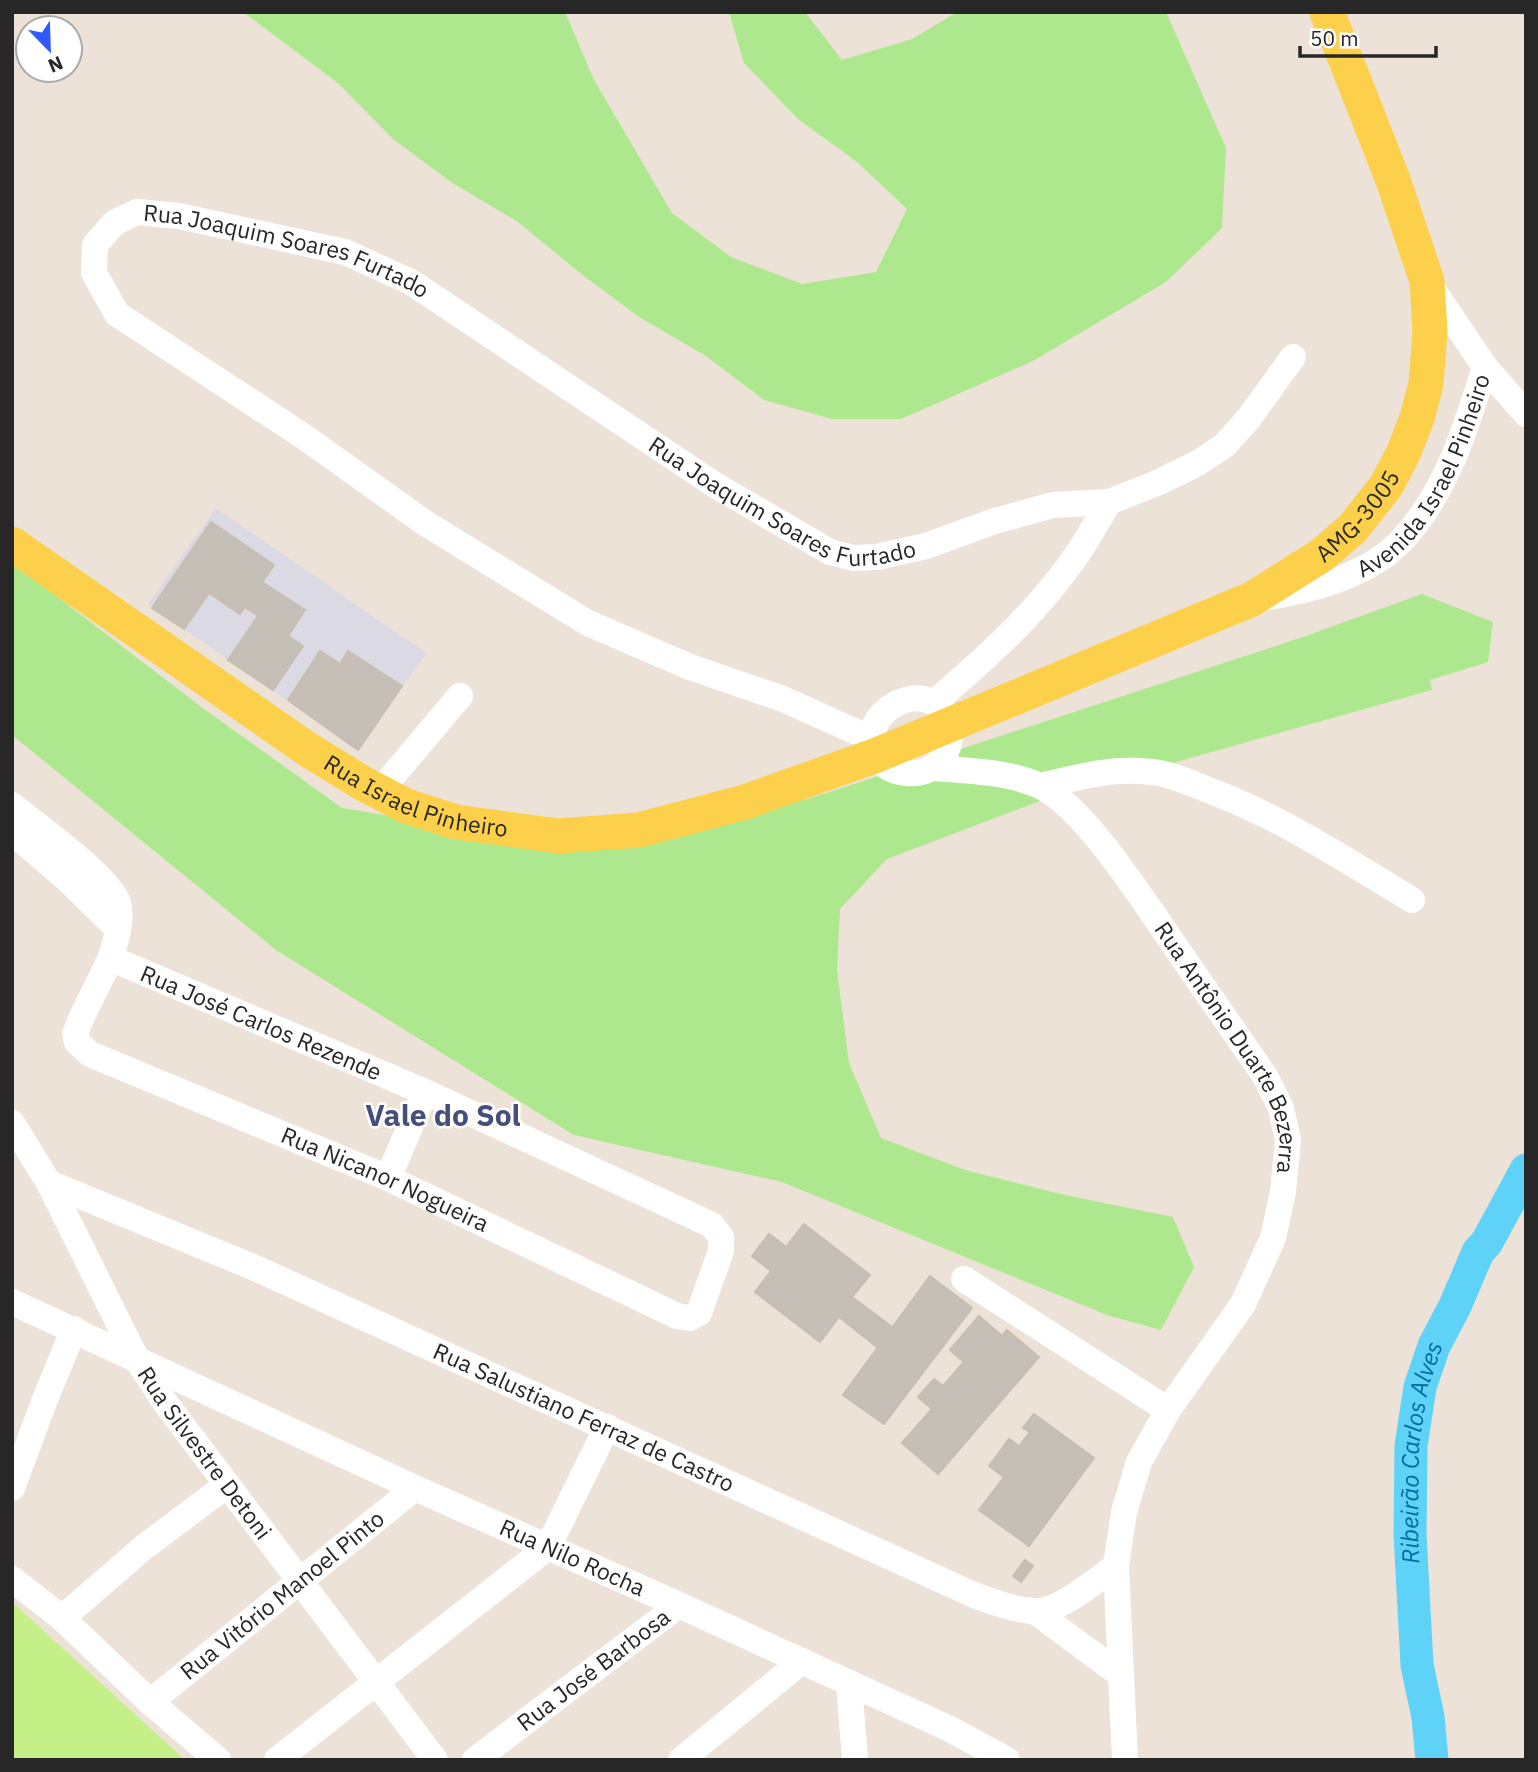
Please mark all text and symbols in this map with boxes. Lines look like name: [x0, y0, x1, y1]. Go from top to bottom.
north arrow: [14, 14, 84, 84]
scale bar: [1300, 14, 1436, 58]
text: 50 m: [1310, 24, 1359, 52]
text: N: [45, 51, 67, 78]
street label: Rua Joaquim Soares Furtado: [142, 197, 435, 304]
street label: Avenida Israel Pinheiro: [1351, 370, 1496, 583]
street label: Rua Joaquim Soares Furtado: [643, 429, 918, 572]
street label: AMG-3005: [1309, 465, 1406, 568]
street label: Rua Israel Pinheiro: [319, 747, 510, 843]
street label: Rua Antônio Duarte Bezerra: [1149, 915, 1305, 1175]
street label: Rua José Carlos Rezende: [136, 958, 387, 1087]
district label: Vale do Sol: [365, 1095, 521, 1134]
street label: Rua Nicanor Nogueira: [277, 1119, 494, 1238]
street label: Rua Salustiano Ferraz de Castro: [429, 1335, 740, 1498]
water label: Ribeirão Carlos Alves: [1393, 1337, 1449, 1565]
street label: Rua Silvestre Detoni: [131, 1360, 279, 1545]
street label: Rua Vitório Manoel Pinto: [174, 1503, 390, 1686]
street label: Rua Nilo Rocha: [495, 1511, 650, 1602]
street label: Rua José Barbosa: [510, 1601, 676, 1737]

